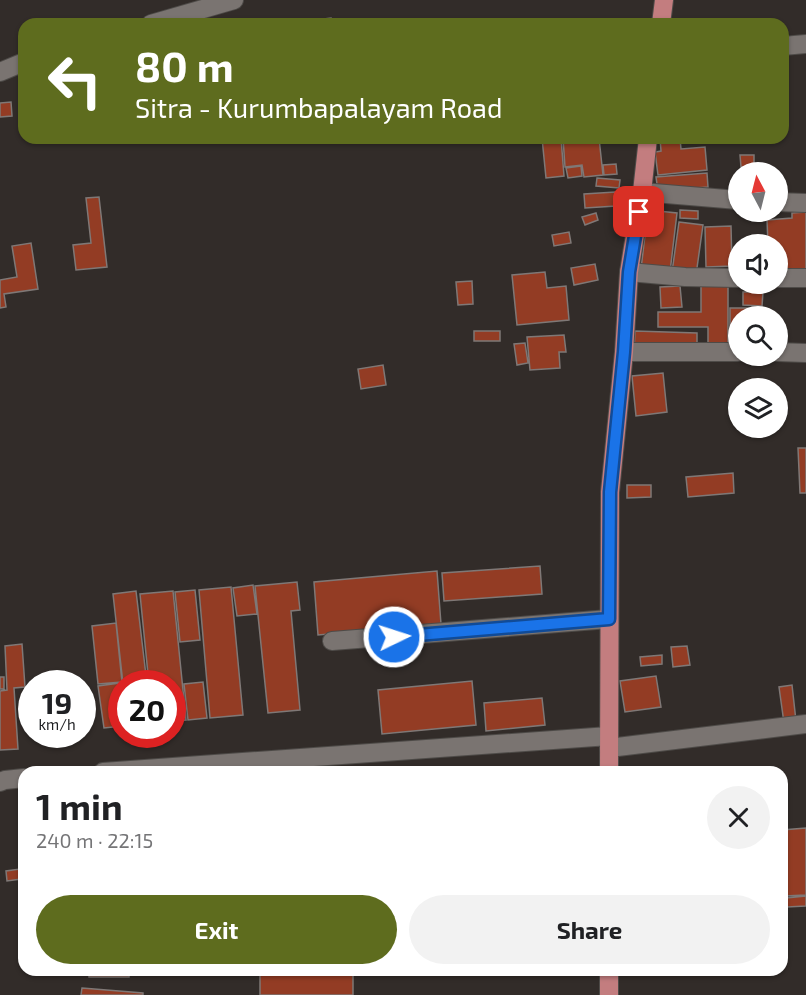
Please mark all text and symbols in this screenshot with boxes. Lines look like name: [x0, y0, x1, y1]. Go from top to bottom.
text: 80 m: [135, 40, 234, 90]
icon: left: [36, 42, 114, 120]
text: Sitra - Kurumbapalayam Road: [135, 91, 502, 123]
north arrow: [728, 162, 788, 222]
map controls: [728, 162, 788, 438]
pin: [613, 186, 664, 237]
icon: arrive: [622, 195, 655, 228]
button: sound: [728, 234, 788, 294]
button: search: [728, 306, 788, 366]
button: layers: [728, 378, 788, 438]
position arrow: [362, 605, 426, 669]
speed limit sign: 20: [108, 670, 186, 748]
text: 19: [42, 684, 72, 720]
text: km/h: [38, 715, 76, 733]
text: 1 min: [36, 784, 123, 827]
button: close: [707, 786, 770, 849]
text: 240 m · 22:15: [36, 828, 153, 852]
button: Exit: [36, 895, 397, 964]
button: Share: [409, 895, 770, 964]

